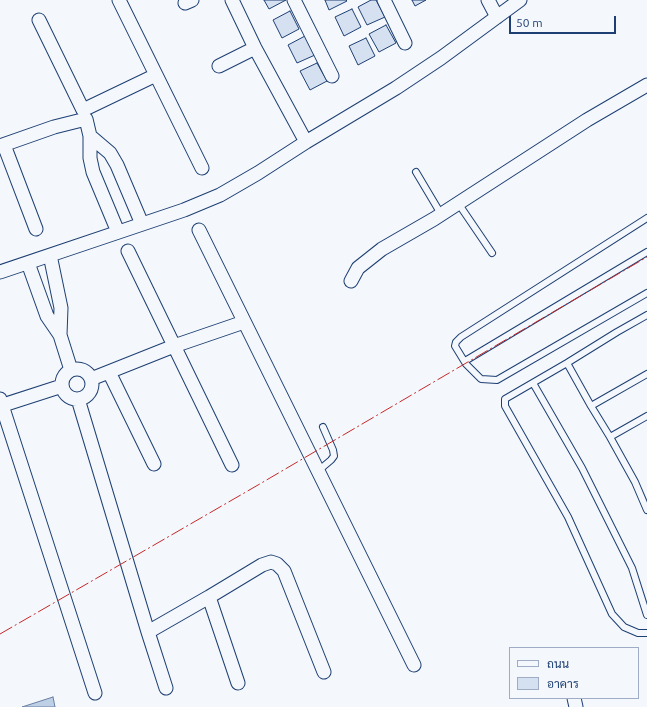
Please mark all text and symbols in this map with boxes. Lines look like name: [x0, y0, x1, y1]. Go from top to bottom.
scale bar: [511, 8, 618, 34]
text: 50 m: [516, 16, 543, 29]
legend: [509, 647, 639, 699]
text: ถนน: [547, 657, 569, 670]
text: อาคาร: [547, 677, 579, 690]

